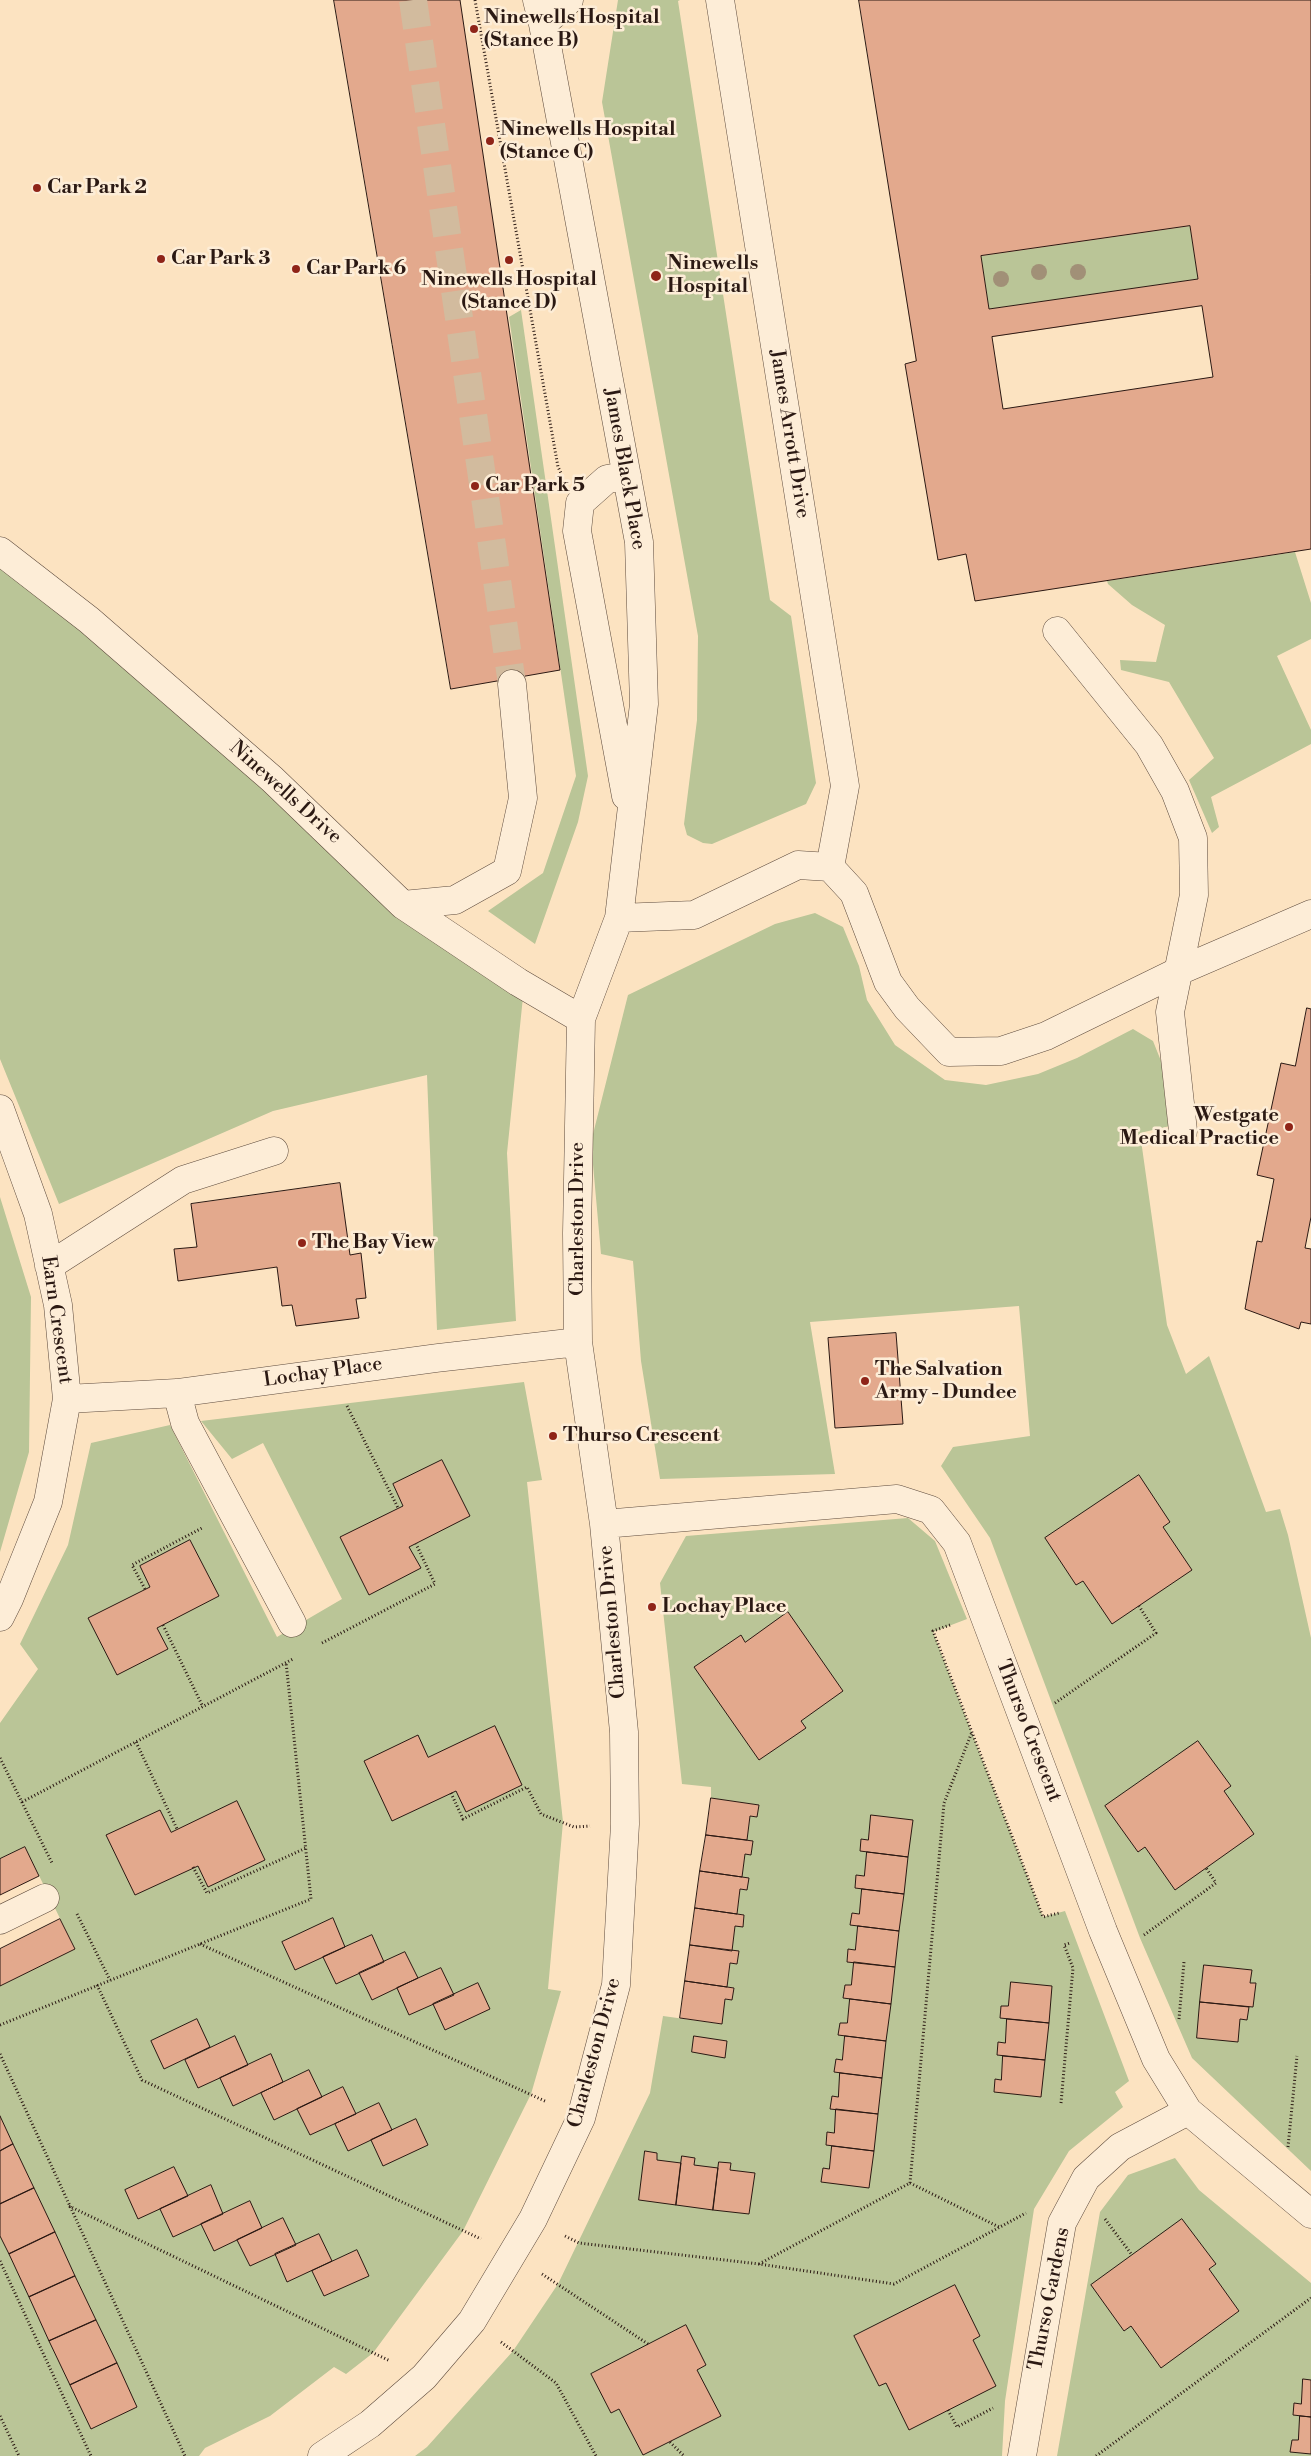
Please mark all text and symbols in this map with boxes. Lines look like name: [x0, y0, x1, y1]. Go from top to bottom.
place label: Ninewells Hospital (Stance B): [484, 6, 659, 53]
marker: Ninewells Hospital (Stance B): [468, 23, 480, 35]
place label: Ninewells Hospital (Stance C): [500, 118, 675, 165]
marker: Ninewells Hospital (Stance C): [484, 135, 496, 147]
place label: Car Park 2: [47, 176, 147, 200]
marker: Car Park 2: [31, 182, 43, 194]
place label: Car Park 3: [171, 247, 271, 271]
place label: Ninewells Hospital: [667, 252, 758, 299]
marker: Car Park 3: [155, 253, 167, 265]
marker: Ninewells Hospital (Stance D): [503, 254, 515, 266]
place label: Car Park 6: [306, 257, 406, 281]
marker: Car Park 6: [290, 263, 302, 275]
place label: Ninewells Hospital (Stance D): [421, 268, 597, 315]
marker: Ninewells Hospital: [649, 269, 663, 283]
street label: James Arrott Drive: [764, 348, 814, 520]
street label: James Black Place: [598, 386, 650, 552]
place label: Car Park 5: [485, 474, 585, 498]
marker: Car Park 5: [469, 480, 481, 492]
street label: Ninewells Drive: [224, 736, 346, 850]
place label: Westgate Medical Practice: [1120, 1104, 1279, 1151]
marker: Westgate Medical Practice: [1283, 1121, 1295, 1133]
street label: Charleston Drive: [566, 1142, 590, 1296]
place label: The Bay View: [312, 1231, 435, 1255]
marker: The Bay View: [296, 1237, 308, 1249]
street label: Earn Crescent: [35, 1254, 77, 1386]
street label: Lochay Place: [262, 1353, 384, 1393]
place label: The Salvation Army - Dundee: [875, 1358, 1017, 1405]
marker: The Salvation Army - Dundee: [859, 1375, 871, 1387]
place label: Thurso Crescent: [563, 1424, 719, 1448]
marker: Thurso Crescent: [547, 1430, 559, 1442]
street label: Charleston Drive: [594, 1544, 632, 1700]
place label: Lochay Place: [662, 1595, 787, 1619]
marker: Lochay Place: [646, 1601, 658, 1613]
street label: Thurso Crescent: [990, 1657, 1066, 1805]
street label: Charleston Drive: [563, 1975, 627, 2131]
street label: Thurso Gardens: [1024, 2225, 1076, 2373]

